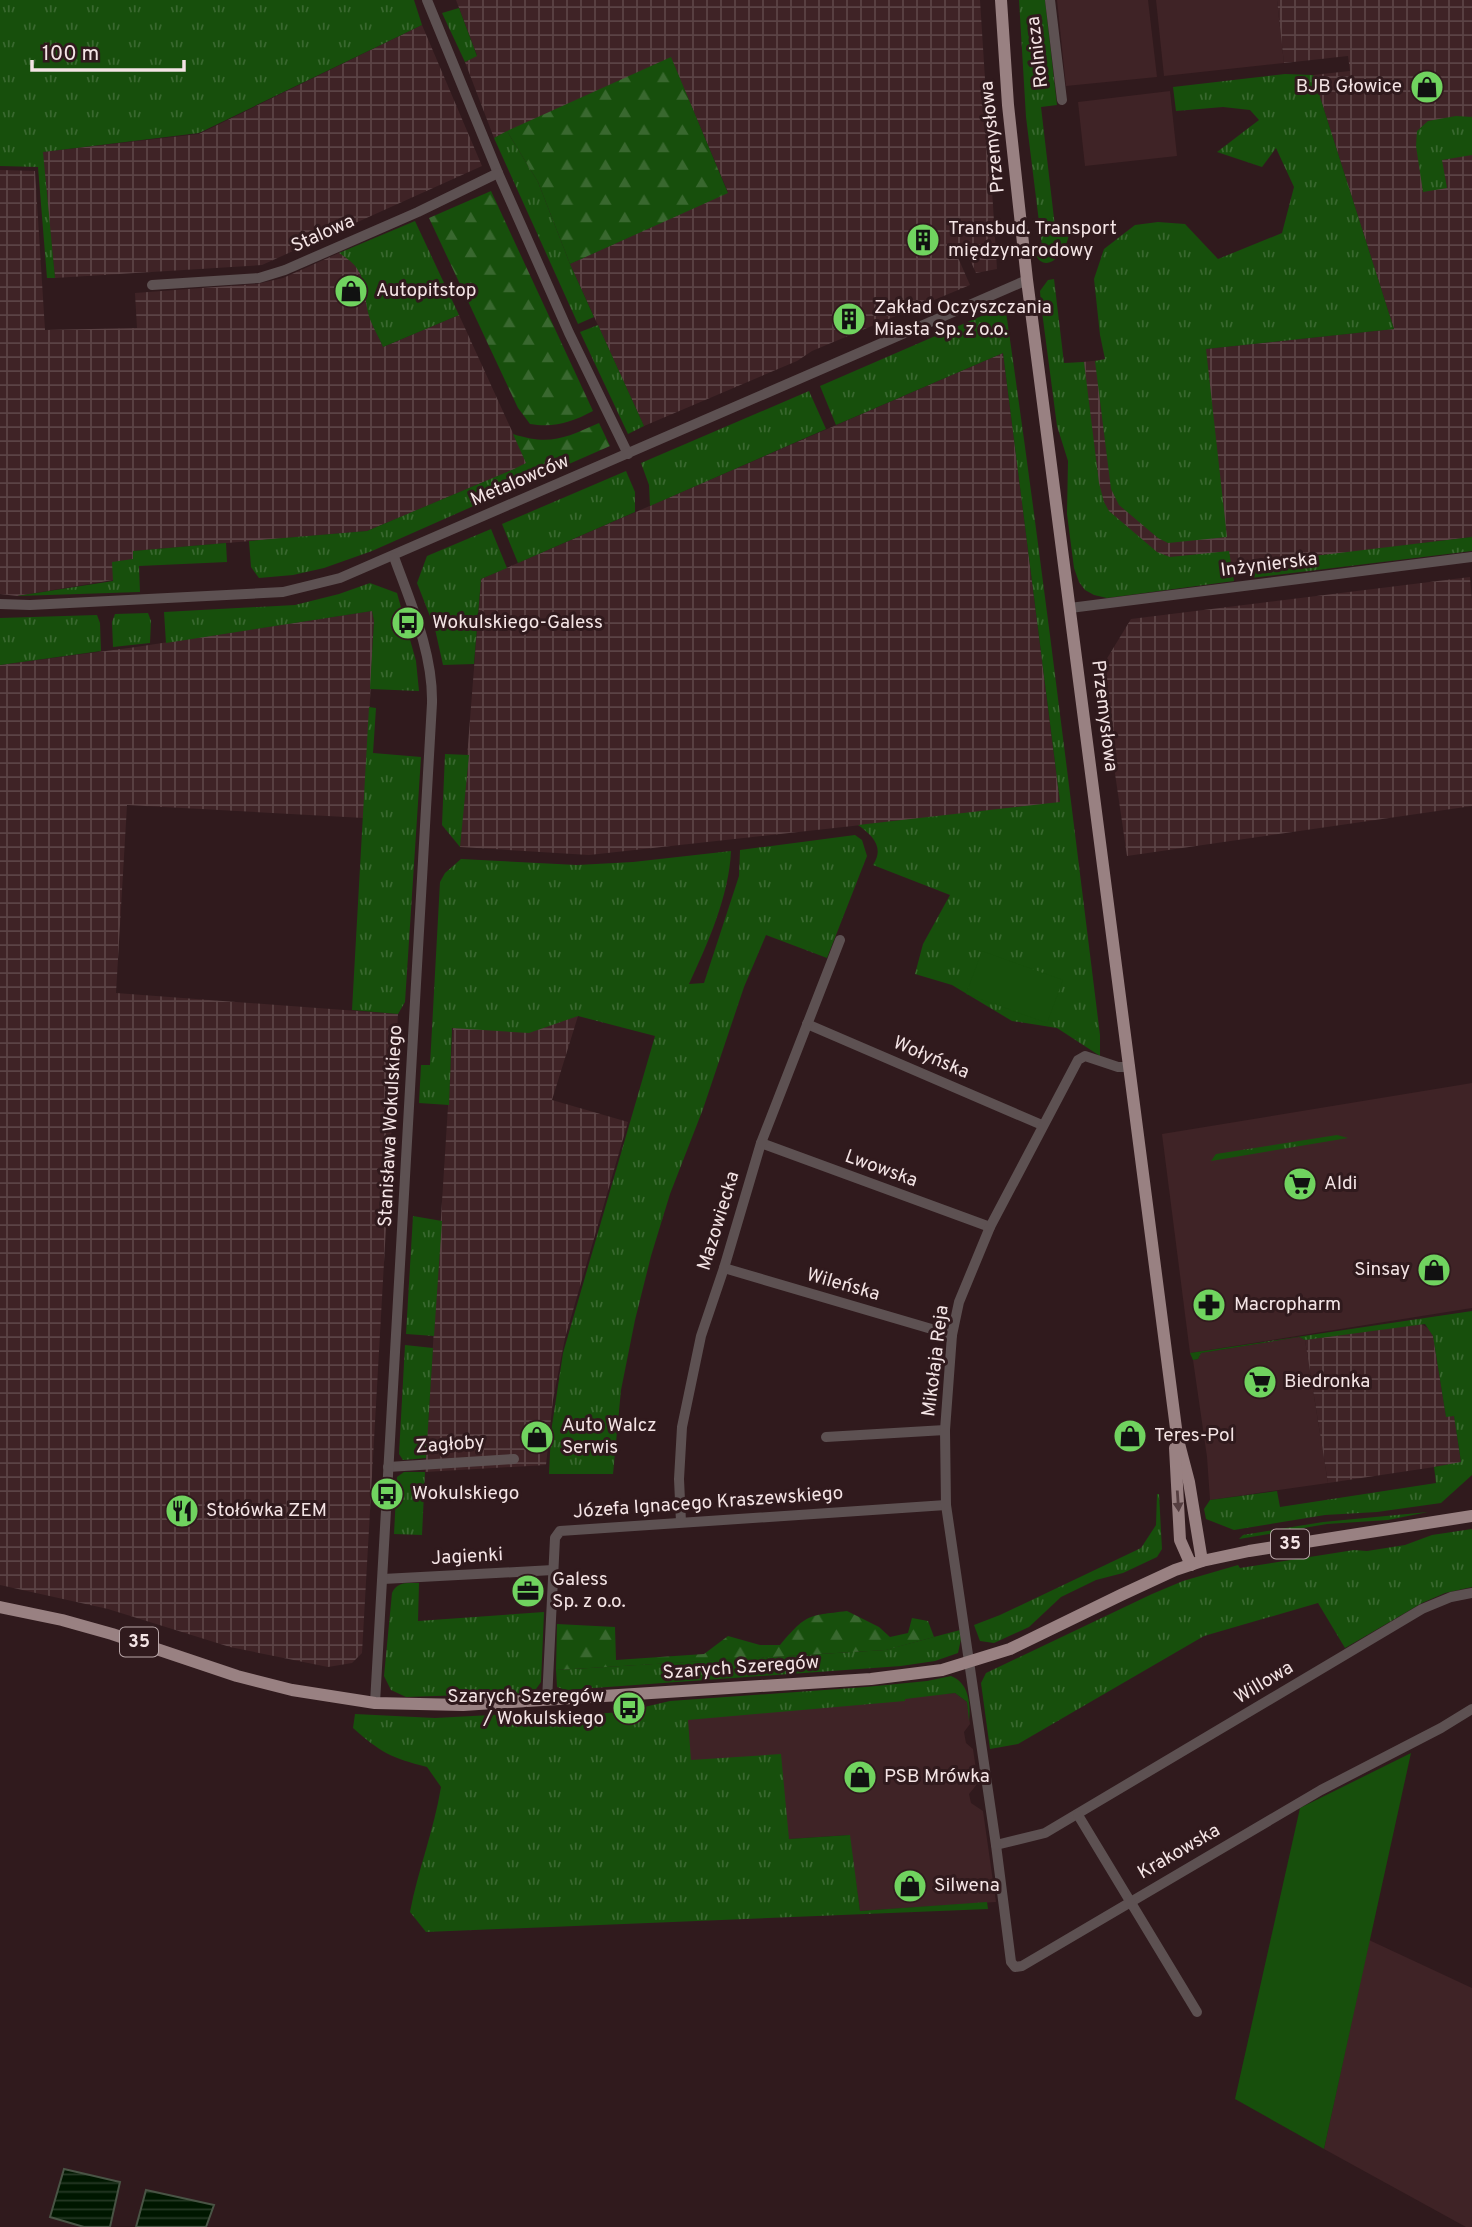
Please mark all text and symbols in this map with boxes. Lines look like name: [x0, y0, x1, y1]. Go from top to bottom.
street label: Rolnicza: [1022, 15, 1054, 89]
scale bar: [32, 28, 184, 72]
text: 100 m: [42, 41, 99, 68]
shop icon: BJB Głowice: [1408, 68, 1446, 106]
place label: BJB Głowice: [1296, 75, 1402, 99]
street label: Przemysłowa: [975, 80, 1011, 194]
street label: Stalowa: [288, 209, 358, 259]
place label: Transbud. Transport międzynarodowy: [948, 217, 1117, 263]
building icon: Transbud. Transport międzynarodowy: [904, 221, 942, 259]
shop icon: Autopitstop: [332, 272, 370, 310]
place label: Autopitstop: [376, 279, 477, 303]
place label: Zakład Oczyszczania Miasta Sp. z o.o.: [874, 296, 1052, 342]
building icon: Zakład Oczyszczania Miasta Sp. z o.o.: [830, 300, 868, 338]
street label: Metalowców: [467, 449, 573, 513]
street label: Inżynierska: [1219, 547, 1319, 583]
bus stop icon: Wokulskiego-Galess: [389, 604, 427, 642]
place label: Wokulskiego-Galess: [432, 611, 603, 635]
street label: Przemysłowa: [1085, 659, 1123, 773]
street label: Stanisława Wokulskiego: [374, 1024, 408, 1228]
street label: Wołyńska: [889, 1031, 973, 1085]
street label: Lwowska: [841, 1145, 921, 1193]
supermarket icon: Aldi: [1281, 1165, 1319, 1203]
street label: Mazowiecka: [693, 1168, 745, 1274]
place label: Aldi: [1324, 1172, 1357, 1196]
shop icon: Sinsay: [1415, 1251, 1453, 1289]
place label: Sinsay: [1354, 1258, 1410, 1282]
street label: Wileńska: [803, 1263, 883, 1307]
pharmacy icon: Macropharm: [1190, 1286, 1228, 1324]
place label: Macropharm: [1234, 1293, 1341, 1317]
street label: Mikołaja Reja: [917, 1304, 955, 1418]
supermarket icon: Biedronka: [1241, 1363, 1279, 1401]
place label: Biedronka: [1284, 1370, 1370, 1394]
place label: Auto Walcz Serwis: [562, 1414, 657, 1460]
shop icon: Teres-Pol: [1111, 1417, 1149, 1455]
shop icon: Auto Walcz Serwis: [518, 1418, 556, 1456]
place label: Teres-Pol: [1154, 1424, 1235, 1448]
street label: Zagłoby: [414, 1431, 486, 1459]
bus stop icon: Wokulskiego: [368, 1475, 406, 1513]
place label: Wokulskiego: [412, 1482, 519, 1506]
street label: Józefa Ignacego Kraszewskiego: [572, 1482, 844, 1524]
one-way arrow: [1172, 1490, 1183, 1512]
restaurant icon: Stołówka ZEM: [163, 1492, 201, 1530]
place label: Stołówka ZEM: [206, 1499, 327, 1523]
road number: 35: [1271, 1530, 1309, 1559]
street label: Jagienki: [430, 1543, 504, 1571]
place label: Galess Sp. z o.o.: [552, 1568, 626, 1614]
office icon: Galess Sp. z o.o.: [509, 1572, 547, 1610]
road number: 35: [120, 1628, 158, 1657]
street label: Szarych Szeregów: [662, 1651, 820, 1685]
street label: Willowa: [1230, 1656, 1298, 1710]
place label: Szarych Szeregów / Wokulskiego: [447, 1685, 604, 1731]
bus stop icon: Szarych Szeregów / Wokulskiego: [610, 1689, 648, 1727]
shop icon: PSB Mrówka: [841, 1758, 879, 1796]
place label: PSB Mrówka: [884, 1765, 990, 1789]
street label: Krakowska: [1133, 1819, 1225, 1885]
shop icon: Silwena: [891, 1867, 929, 1905]
place label: Silwena: [934, 1874, 1000, 1898]

